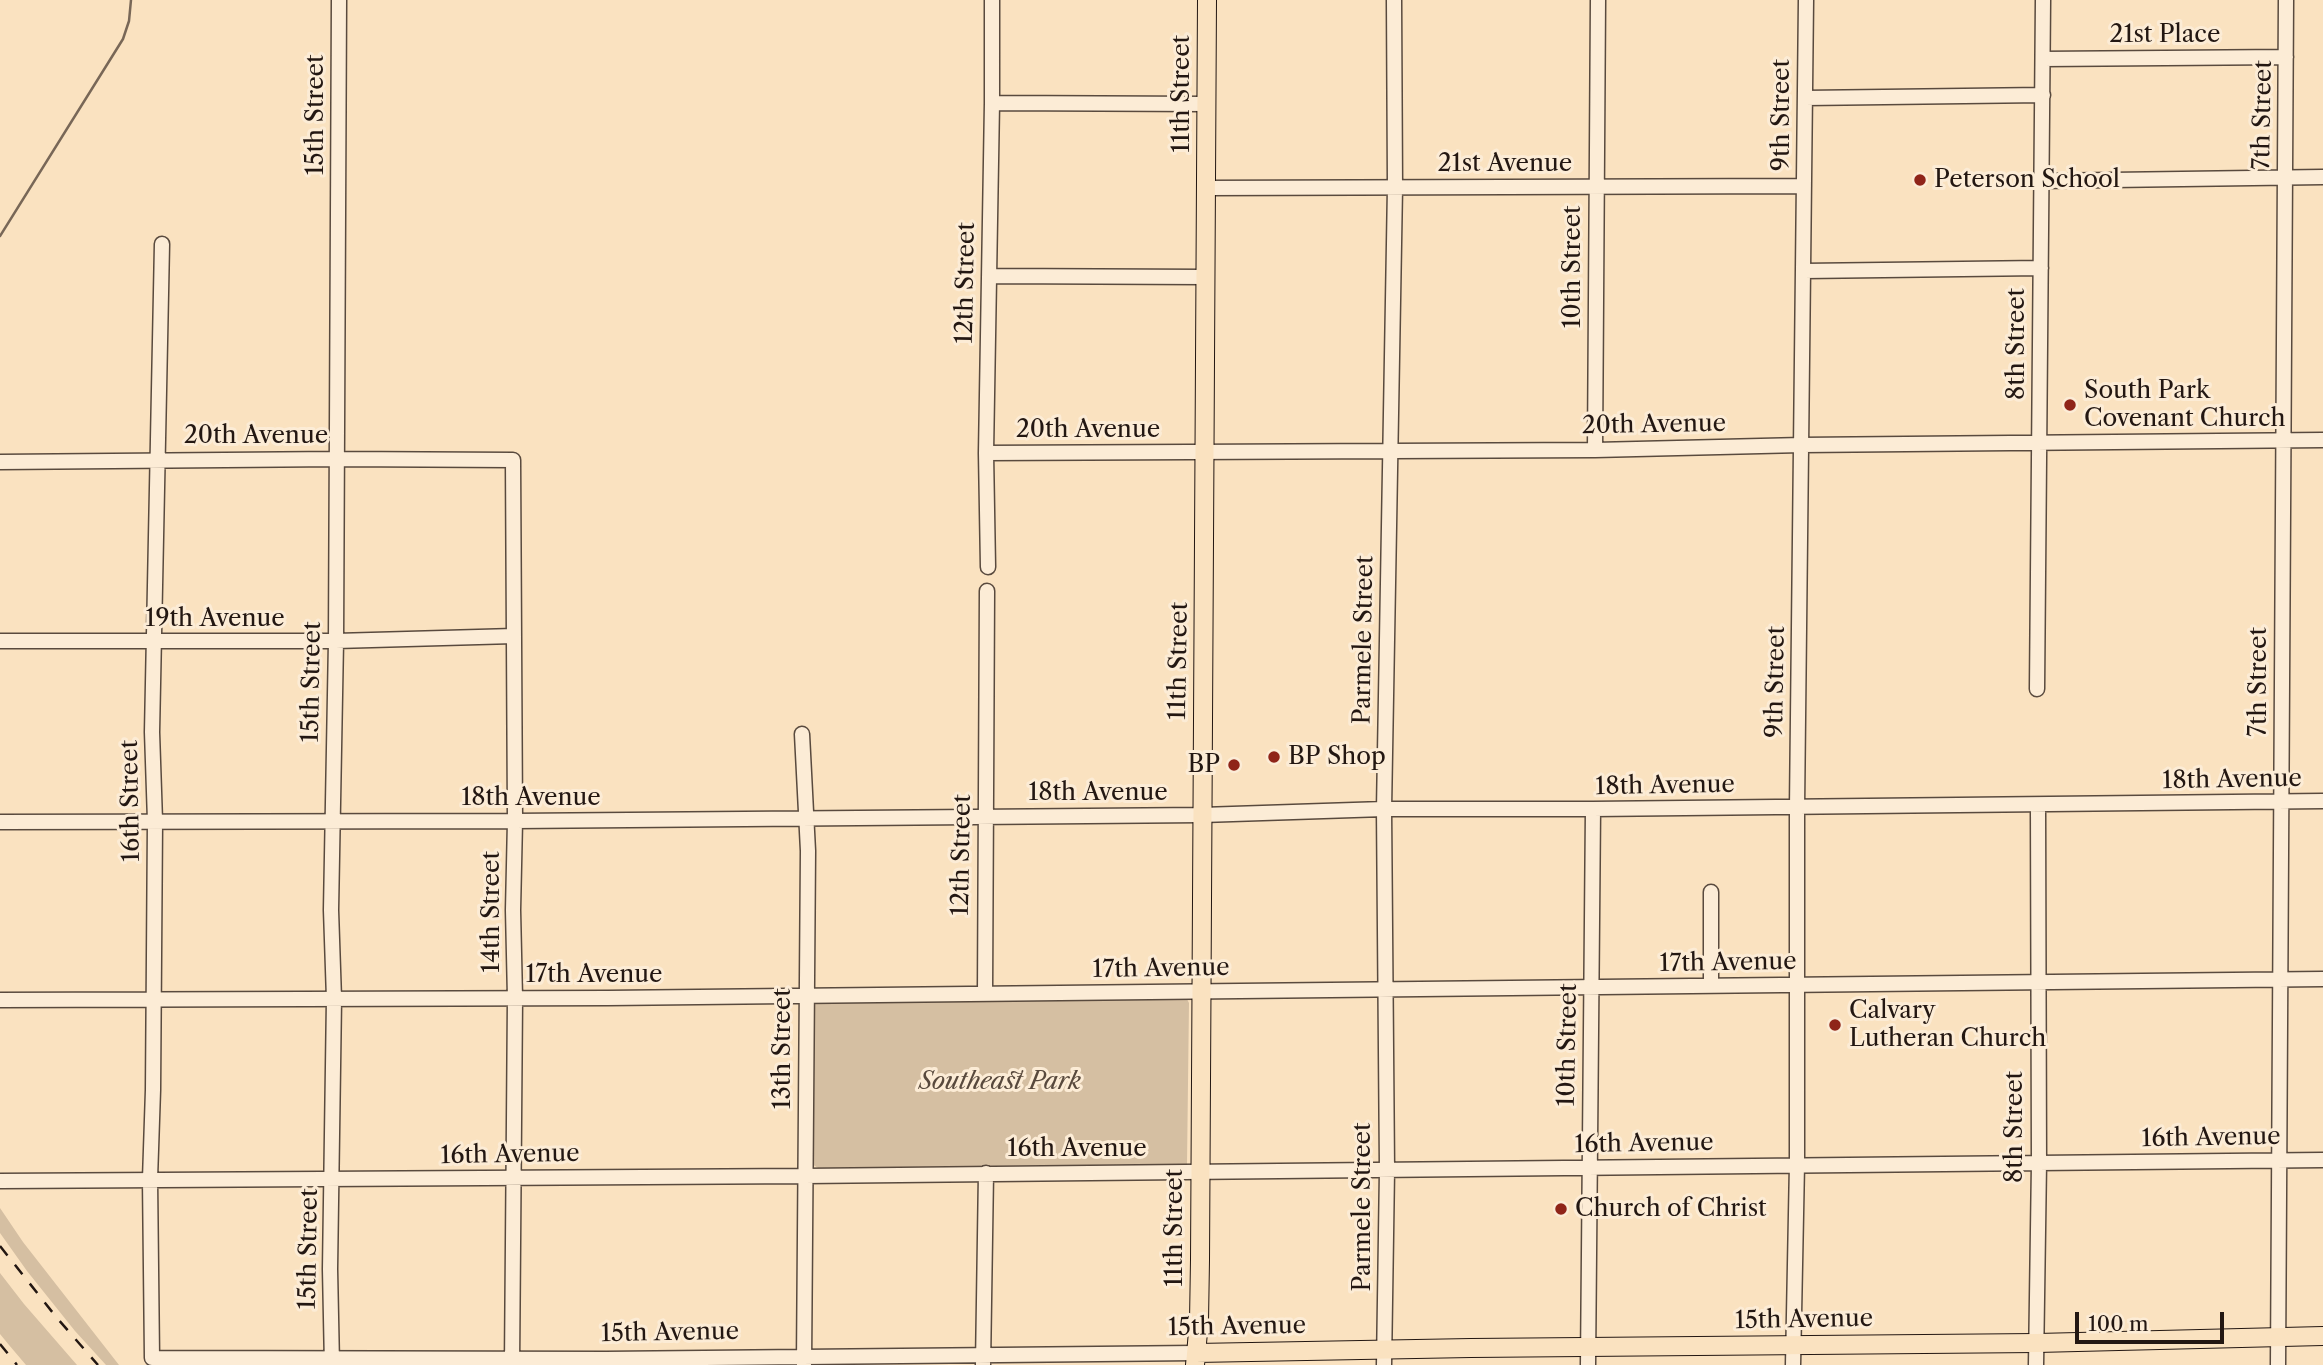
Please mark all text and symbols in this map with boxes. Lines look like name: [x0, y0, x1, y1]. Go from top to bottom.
street label: 21st Place: [2110, 21, 2220, 49]
street label: 11th Street: [1168, 35, 1196, 153]
street label: 15th Street: [302, 54, 330, 176]
street label: 9th Street: [1768, 59, 1796, 171]
street label: 7th Street: [2248, 60, 2278, 170]
street label: 21st Avenue: [1438, 150, 1572, 178]
place label: Peterson School: [1934, 166, 2120, 194]
marker: Peterson School: [1912, 172, 1928, 188]
street label: 10th Street: [1559, 205, 1587, 329]
street label: 12th Street: [951, 222, 981, 344]
street label: 8th Street: [2003, 288, 2031, 400]
place label: South Park Covenant Church: [2084, 377, 2286, 433]
marker: South Park Covenant Church: [2062, 397, 2078, 413]
street label: 20th Avenue: [1582, 409, 1726, 441]
street label: 20th Avenue: [1016, 416, 1160, 444]
street label: 20th Avenue: [184, 422, 328, 450]
street label: Parmele Street: [1348, 555, 1380, 725]
street label: 11th Street: [1164, 602, 1194, 720]
street label: 19th Avenue: [145, 605, 285, 633]
street label: 15th Street: [297, 621, 327, 743]
street label: 9th Street: [1761, 626, 1791, 738]
street label: 7th Street: [2245, 627, 2273, 737]
street label: 16th Street: [116, 740, 146, 862]
place label: BP Shop: [1288, 743, 1386, 771]
marker: BP Shop: [1266, 749, 1282, 765]
place label: BP: [1187, 751, 1220, 779]
marker: BP: [1226, 757, 1242, 773]
street label: 18th Avenue: [2162, 764, 2302, 796]
street label: 18th Avenue: [1595, 770, 1735, 802]
street label: 18th Avenue: [1028, 779, 1168, 807]
street label: 18th Avenue: [461, 784, 601, 812]
street label: 12th Street: [947, 794, 977, 916]
street label: 14th Street: [478, 851, 506, 973]
street label: 17th Avenue: [1659, 947, 1797, 979]
street label: 17th Avenue: [1092, 953, 1230, 985]
street label: 17th Avenue: [525, 961, 663, 989]
street label: 10th Street: [1553, 983, 1583, 1107]
street label: 13th Street: [769, 988, 797, 1110]
place label: Calvary Lutheran Church: [1849, 997, 2046, 1053]
marker: Calvary Lutheran Church: [1827, 1017, 1843, 1033]
park label: Southeast Park: [919, 1068, 1081, 1096]
street label: 8th Street: [2001, 1071, 2029, 1183]
street label: Parmele Street: [1349, 1122, 1377, 1292]
street label: 16th Avenue: [2141, 1122, 2281, 1154]
street label: 16th Avenue: [1574, 1128, 1714, 1160]
street label: 16th Avenue: [1007, 1135, 1147, 1163]
street label: 16th Avenue: [440, 1139, 580, 1171]
street label: 11th Street: [1161, 1169, 1189, 1287]
street label: 15th Street: [294, 1188, 324, 1310]
place label: Church of Christ: [1575, 1195, 1766, 1223]
marker: Church of Christ: [1553, 1201, 1569, 1217]
scale bar: [2078, 1298, 2227, 1342]
street label: 15th Avenue: [1735, 1304, 1873, 1336]
street label: 15th Avenue: [1168, 1311, 1306, 1343]
text: 100 m: [2088, 1311, 2149, 1336]
street label: 15th Avenue: [601, 1317, 739, 1349]

